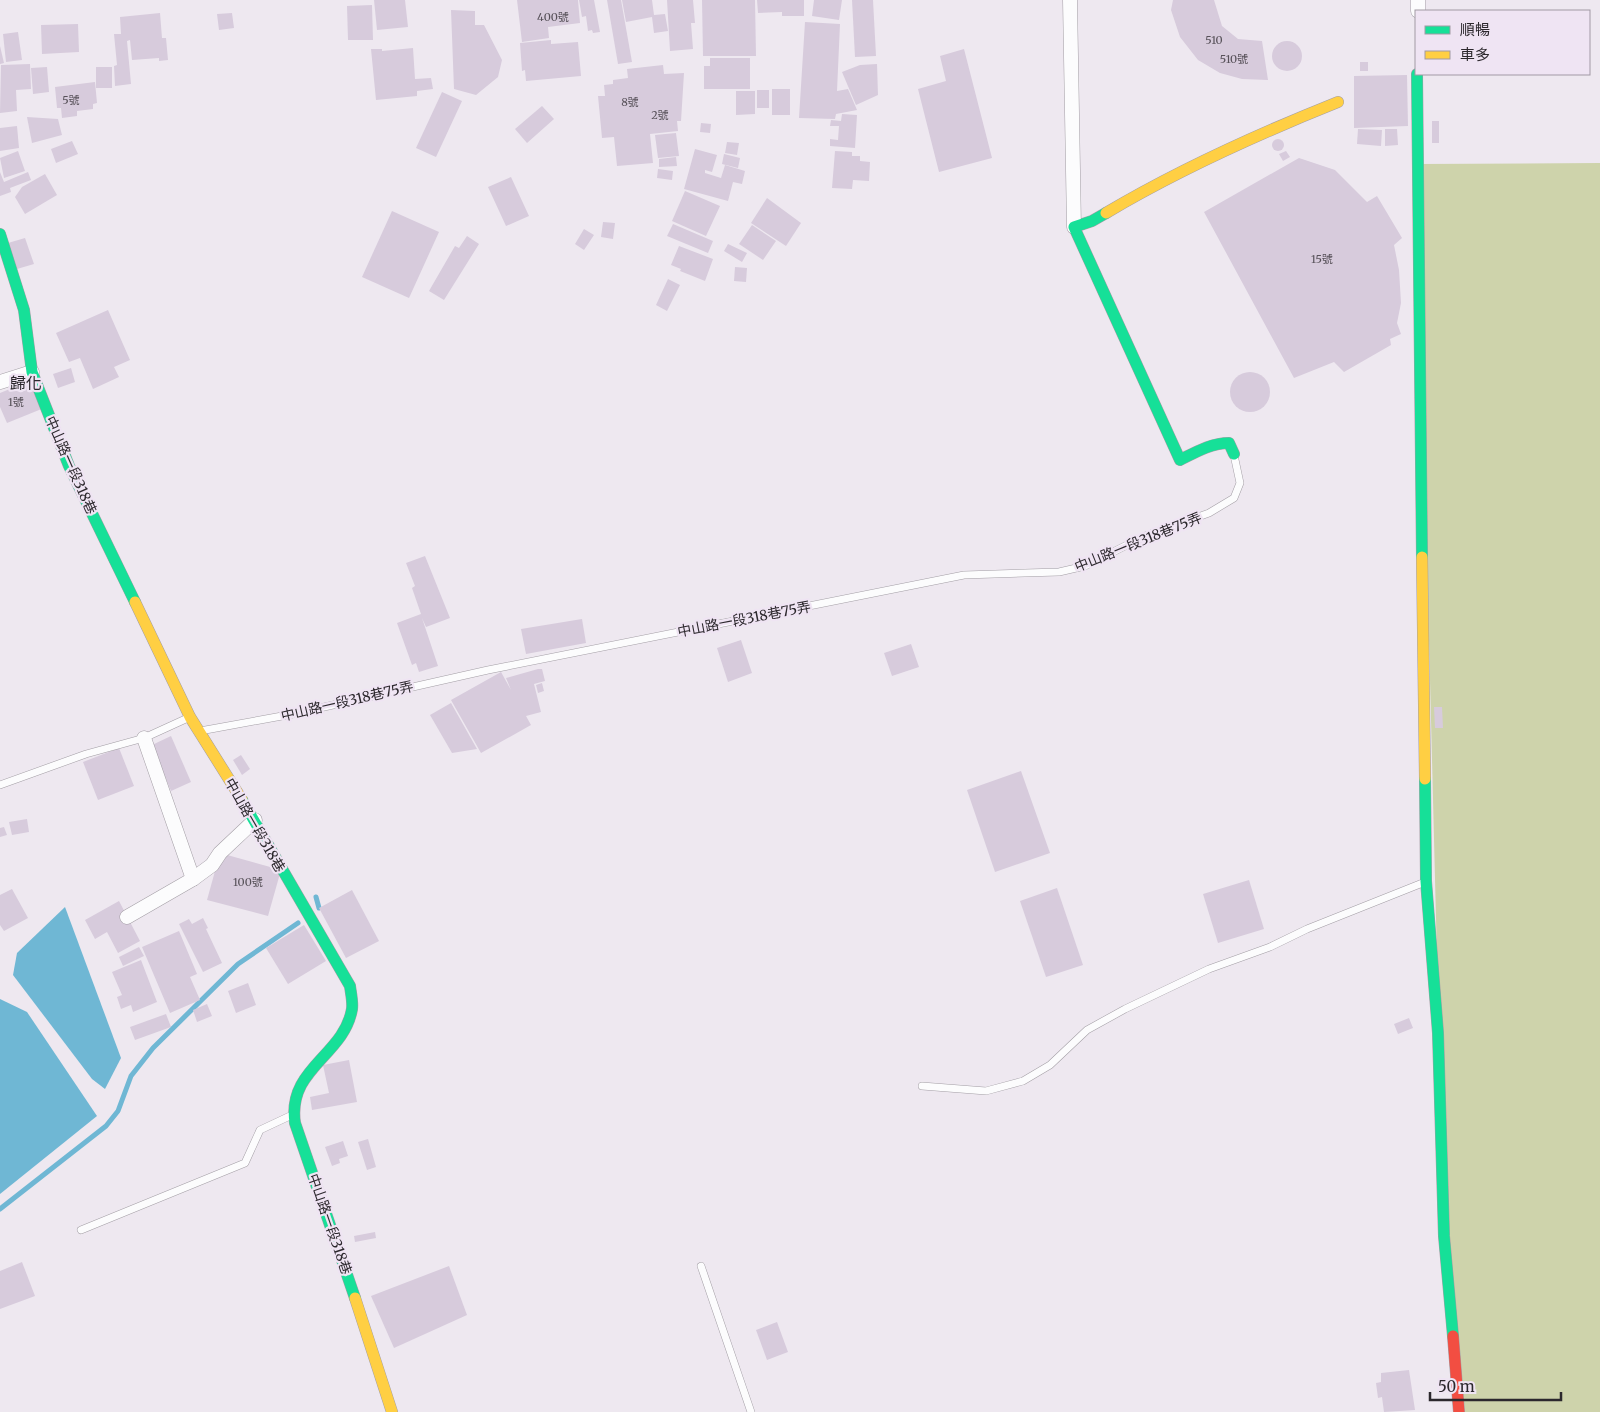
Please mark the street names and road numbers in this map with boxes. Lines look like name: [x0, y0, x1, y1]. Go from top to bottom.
street label: 中山路一段318巷: [41, 413, 101, 517]
street label: 中山路一段318巷75弄: [1072, 508, 1204, 576]
street label: 中山路一段318巷75弄: [676, 597, 812, 641]
street label: 中山路一段318巷75弄: [279, 677, 415, 725]
street label: 中山路一段318巷: [221, 775, 289, 875]
street label: 中山路一段318巷: [304, 1171, 356, 1277]

